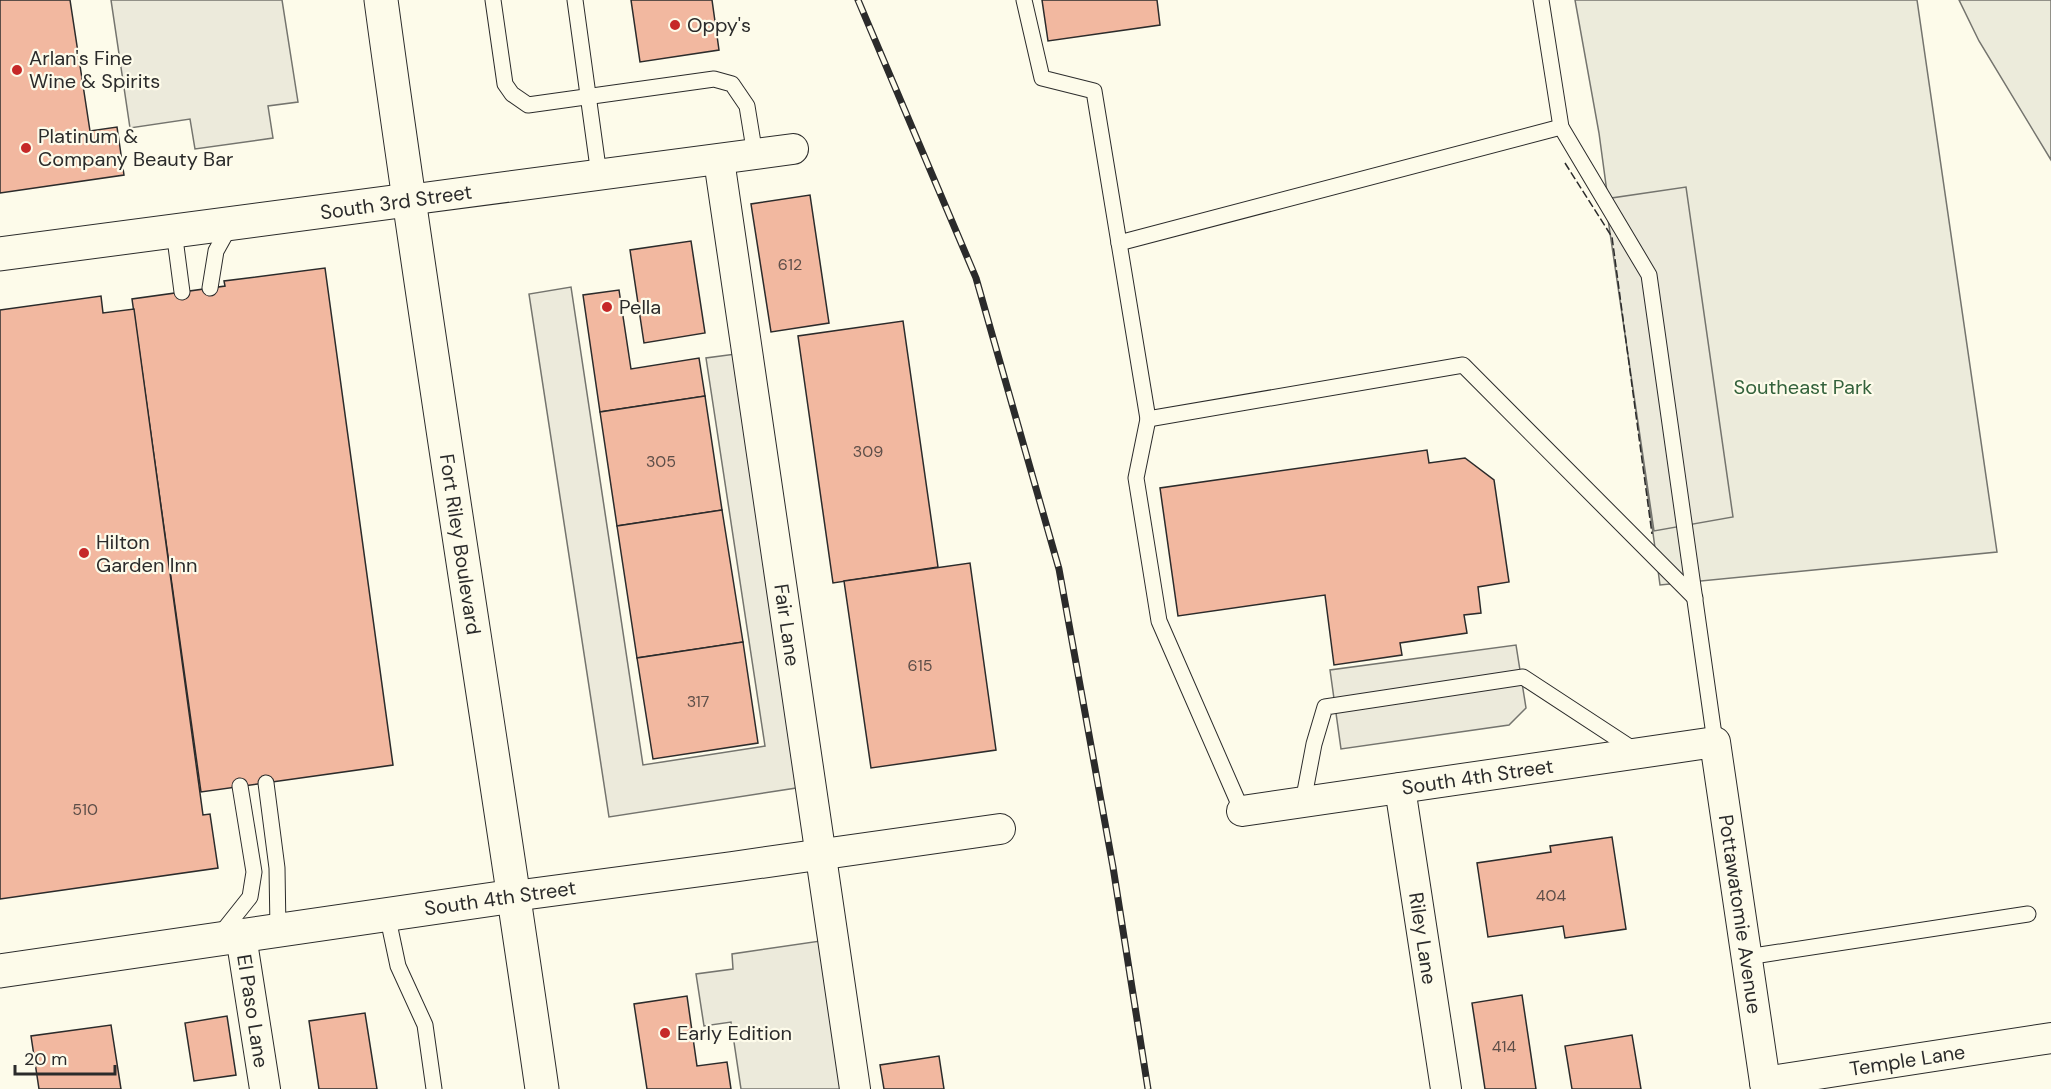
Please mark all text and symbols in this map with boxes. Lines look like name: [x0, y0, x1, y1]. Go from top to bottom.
place label: Oppy's: [687, 12, 751, 38]
marker: Oppy's: [668, 18, 682, 32]
place label: Arlan's Fine Wine & Spirits: [29, 45, 160, 94]
marker: Arlan's Fine Wine & Spirits: [10, 63, 24, 77]
place label: Platinum & Company Beauty Bar: [38, 123, 233, 172]
marker: Platinum & Company Beauty Bar: [19, 141, 33, 155]
street label: South 3rd Street: [318, 178, 474, 226]
house number: 612: [778, 254, 802, 275]
place label: Pella: [619, 294, 661, 320]
marker: Pella: [600, 300, 614, 314]
park label: Southeast Park: [1734, 374, 1872, 400]
house number: 309: [853, 441, 883, 462]
house number: 305: [646, 451, 676, 472]
street label: Fort Riley Boulevard: [434, 452, 487, 637]
place label: Hilton Garden Inn: [96, 529, 197, 578]
marker: Hilton Garden Inn: [77, 546, 91, 560]
street label: Fair Lane: [768, 582, 806, 668]
house number: 615: [908, 655, 932, 676]
house number: 317: [687, 691, 709, 712]
street label: South 4th Street: [1400, 753, 1555, 801]
house number: 510: [72, 799, 98, 820]
street label: Pottawatomie Avenue: [1713, 813, 1768, 1016]
street label: South 4th Street: [422, 874, 578, 922]
house number: 404: [1536, 885, 1566, 906]
street label: Riley Lane: [1403, 890, 1443, 986]
street label: El Paso Lane: [231, 952, 275, 1070]
place label: Early Edition: [677, 1020, 792, 1046]
marker: Early Edition: [658, 1026, 672, 1040]
house number: 414: [1492, 1036, 1516, 1057]
scale bar: [15, 1038, 116, 1076]
street label: Temple Lane: [1848, 1038, 1967, 1082]
text: 20 m: [24, 1047, 67, 1071]

